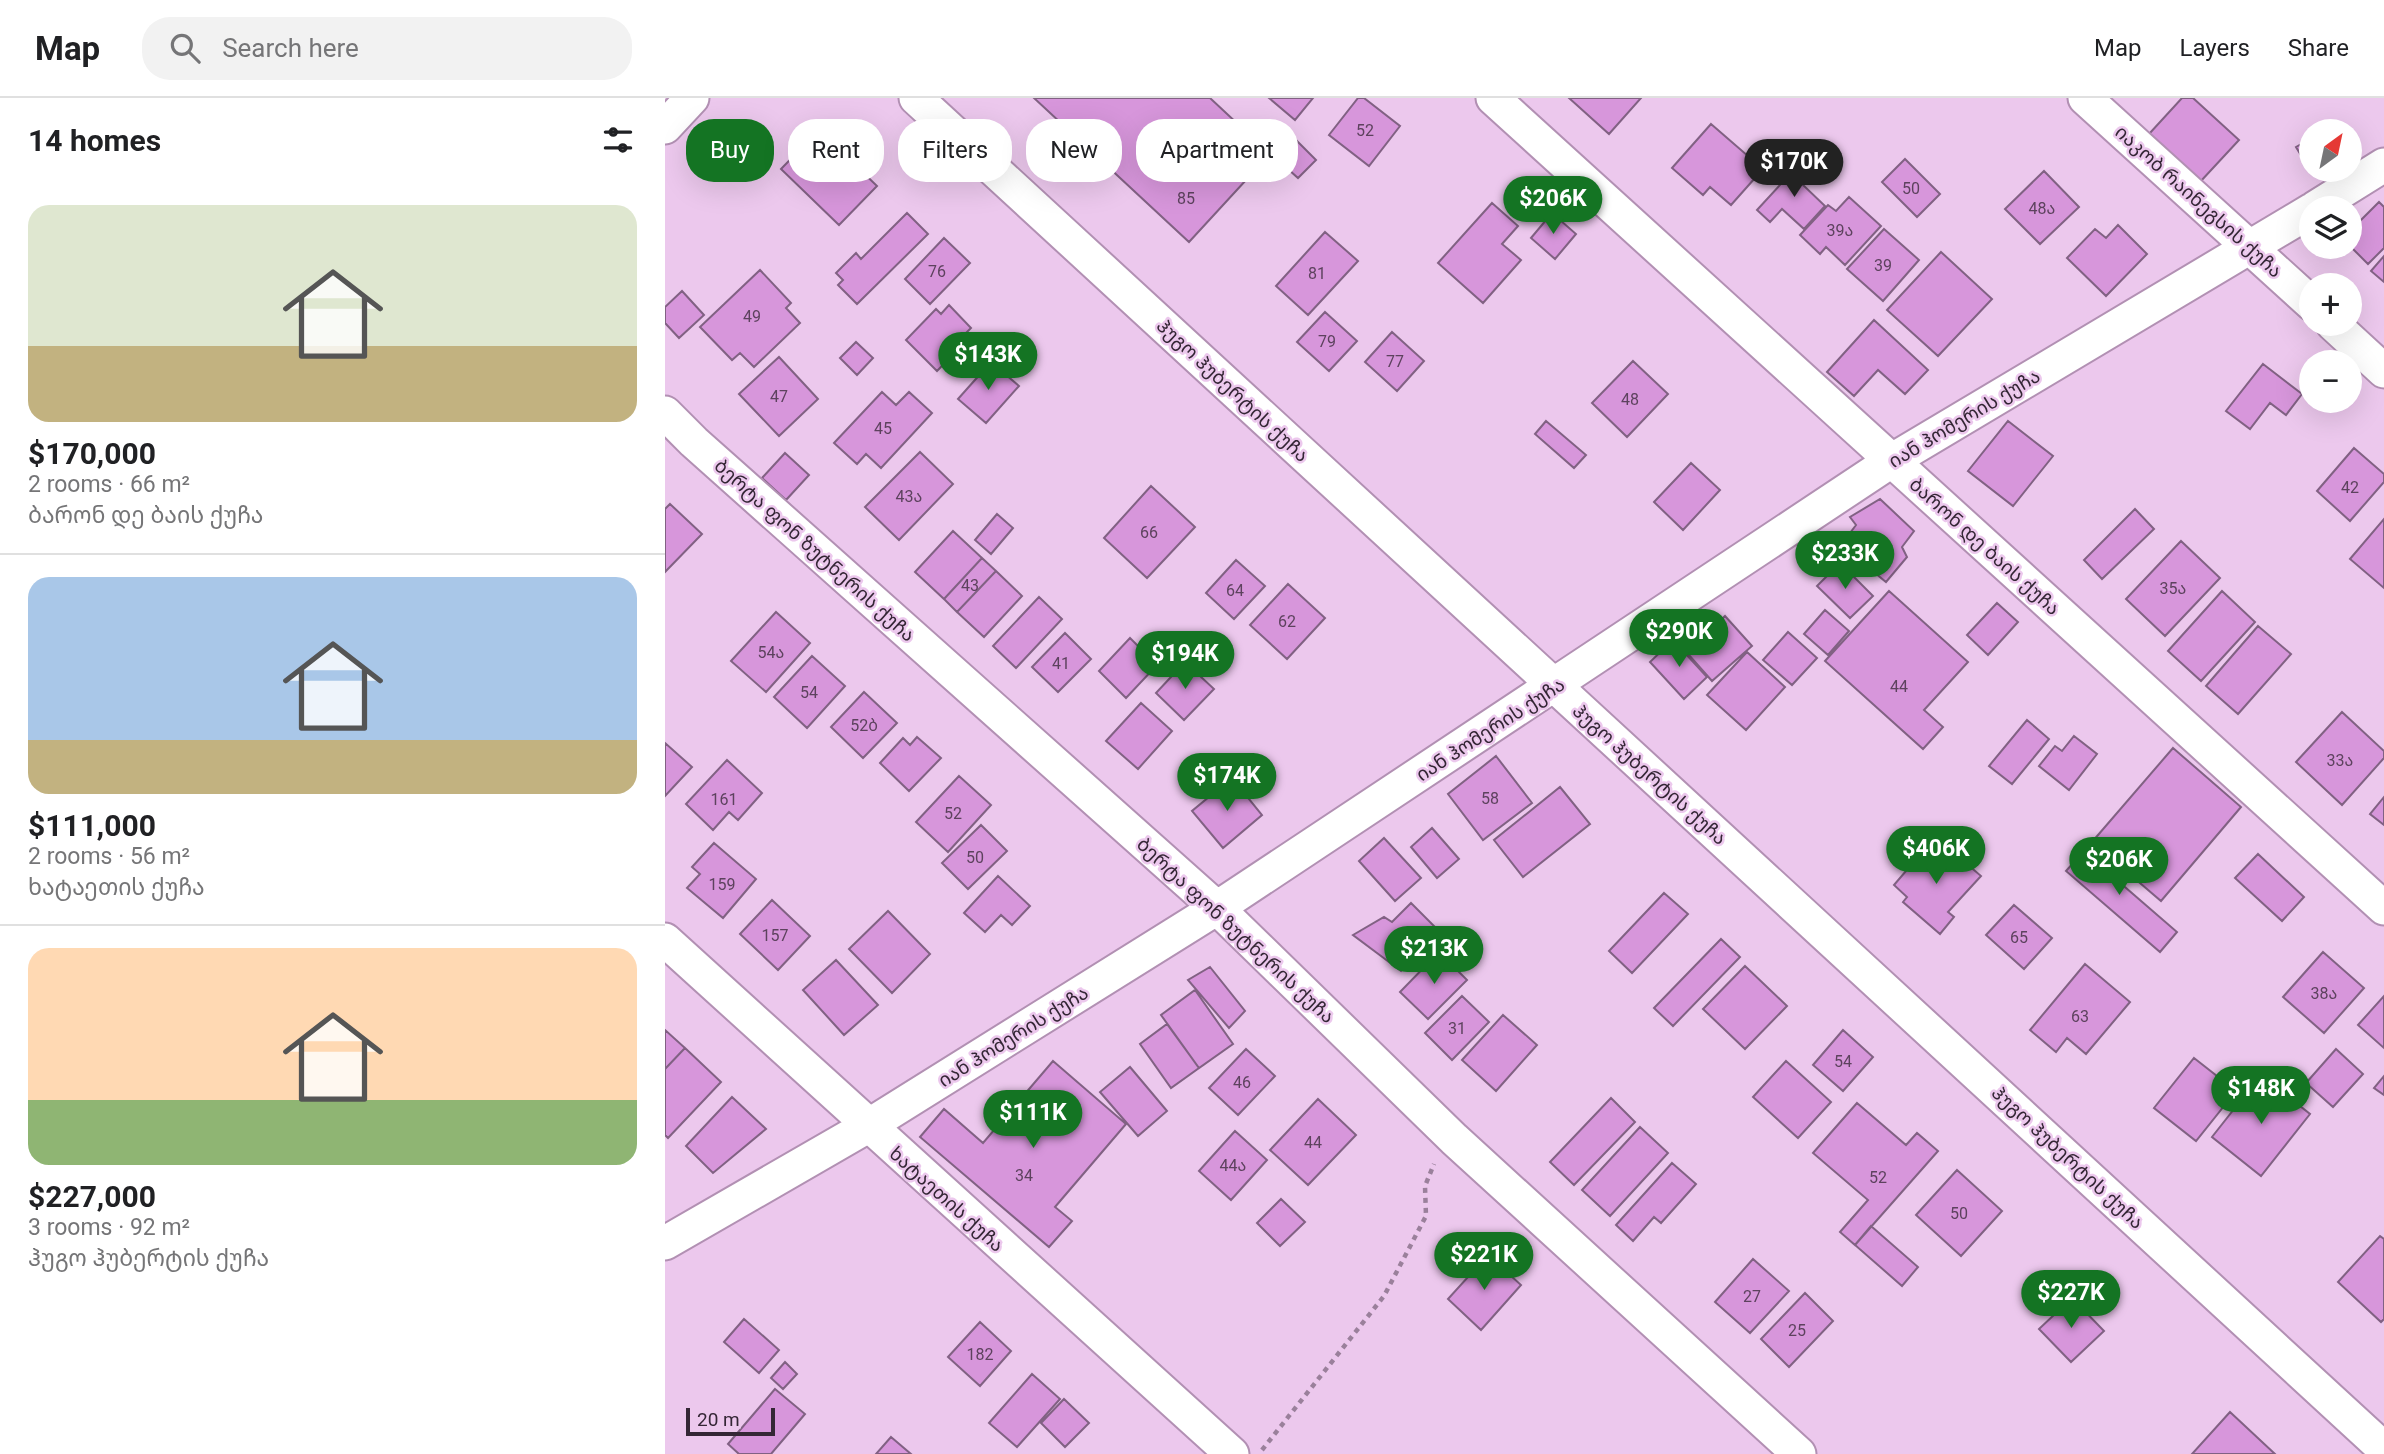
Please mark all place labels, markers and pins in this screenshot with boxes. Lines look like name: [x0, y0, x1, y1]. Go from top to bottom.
pin: $170K: [1745, 140, 1843, 199]
pin: $206K: [1504, 176, 1602, 236]
pin: $143K: [939, 332, 1037, 392]
pin: $233K: [1796, 532, 1894, 591]
pin: $290K: [1630, 610, 1728, 669]
pin: $194K: [1136, 632, 1234, 691]
pin: $174K: [1178, 754, 1276, 813]
pin: $406K: [1887, 826, 1985, 886]
pin: $206K: [2070, 838, 2168, 897]
pin: $213K: [1385, 926, 1483, 986]
pin: $148K: [2212, 1066, 2310, 1126]
pin: $111K: [984, 1090, 1082, 1150]
pin: $221K: [1435, 1232, 1533, 1292]
pin: $227K: [2022, 1270, 2120, 1330]

